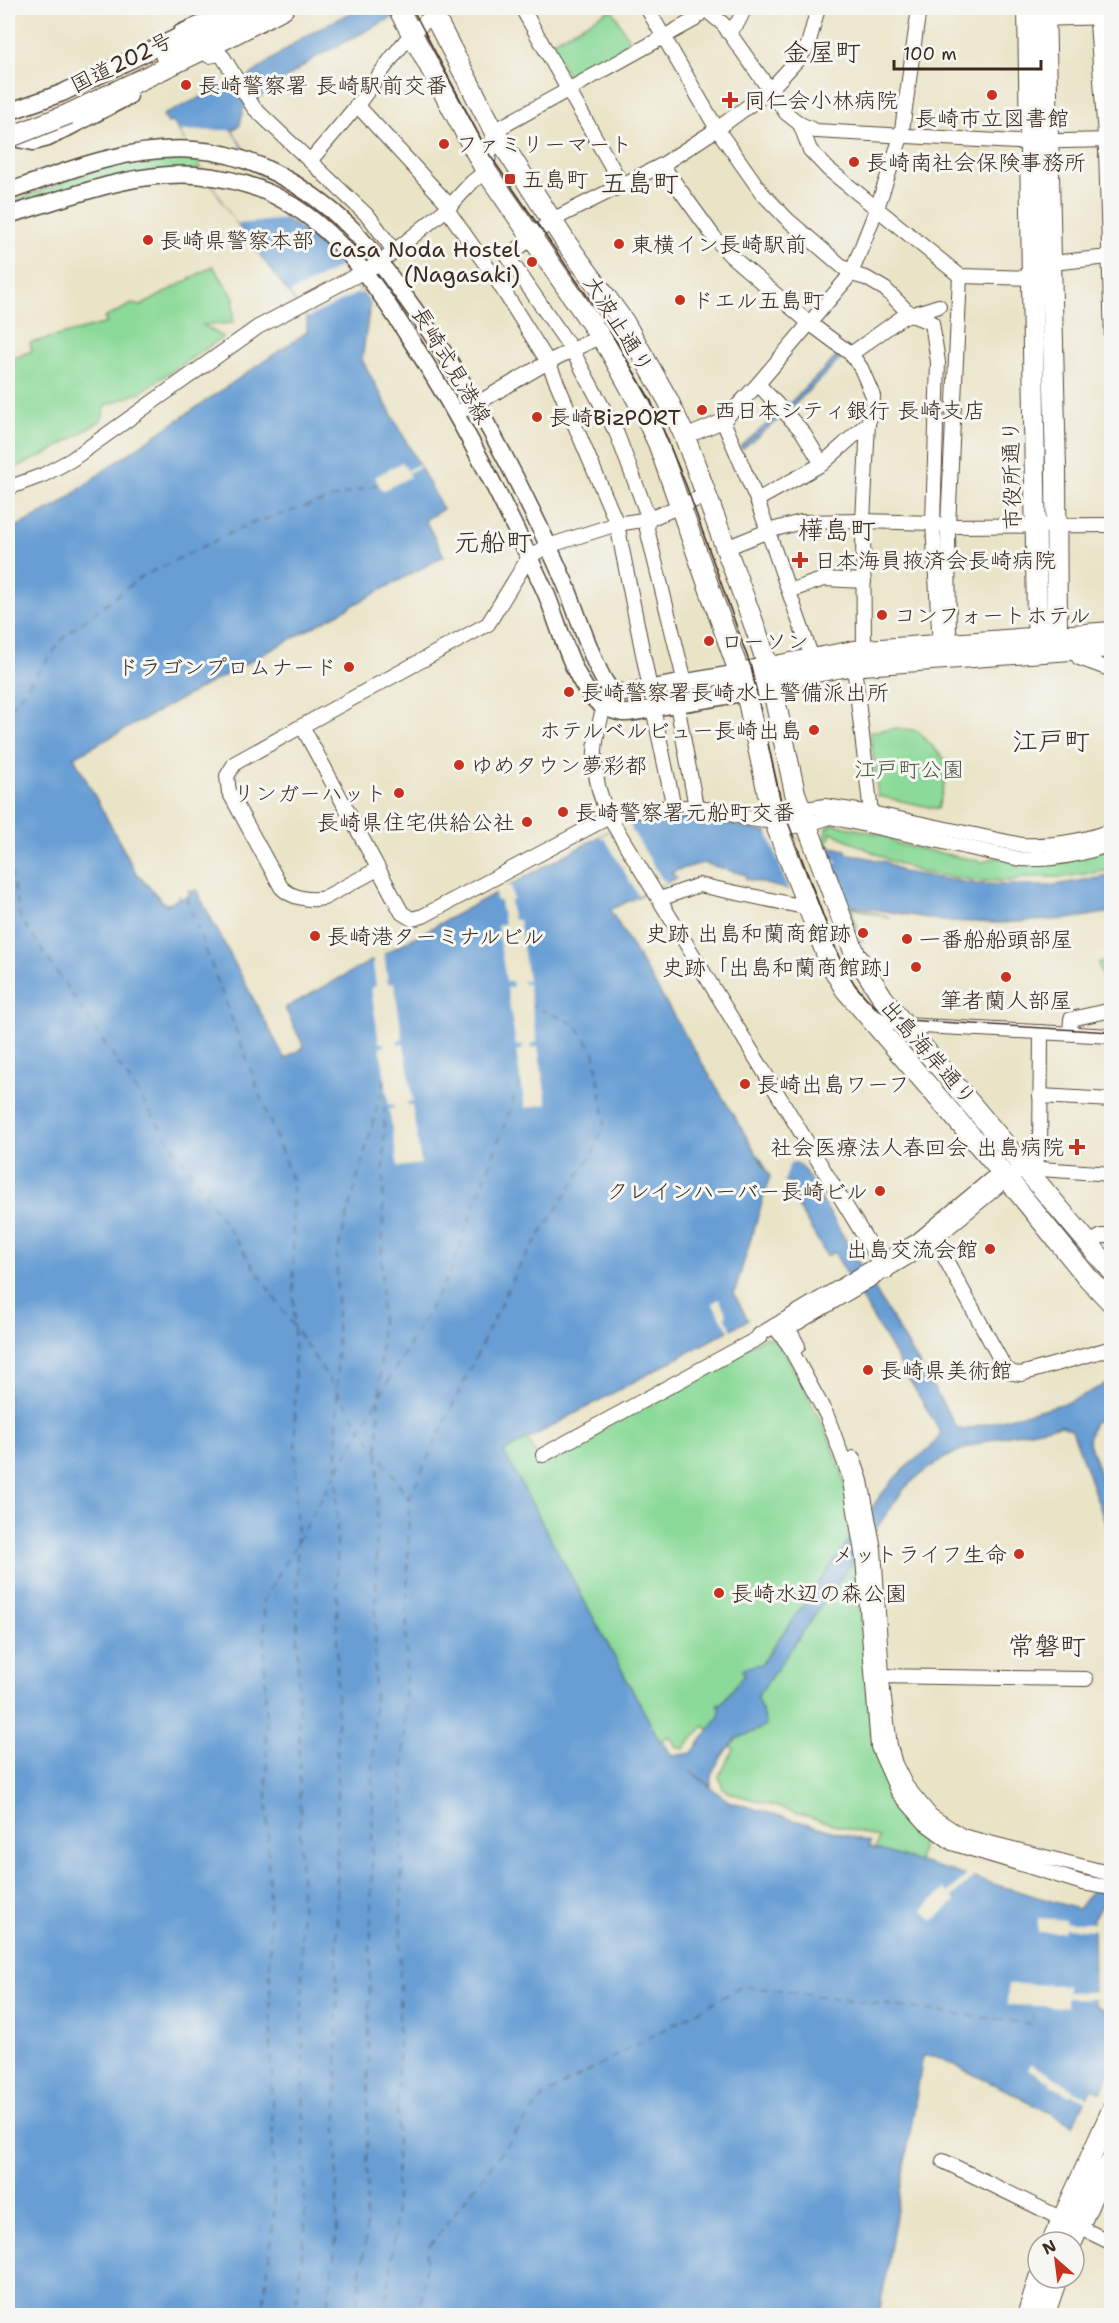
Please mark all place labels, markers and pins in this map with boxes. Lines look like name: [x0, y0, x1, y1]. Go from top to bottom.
place label: 長崎警察署 長崎駅前交番: [198, 71, 448, 100]
marker: 長崎警察署 長崎駅前交番: [179, 78, 193, 92]
place label: 同仁会小林病院: [744, 86, 898, 115]
marker: 長崎市立図書館: [985, 88, 999, 102]
marker: 同仁会小林病院: [721, 91, 739, 109]
place label: 長崎市立図書館: [915, 104, 1069, 133]
place label: ファミリーマート: [456, 130, 632, 159]
marker: ファミリーマート: [437, 137, 451, 151]
place label: 長崎南社会保険事務所: [866, 148, 1086, 177]
marker: 長崎南社会保険事務所: [847, 155, 861, 169]
place label: 五島町: [522, 165, 588, 194]
marker: 五島町: [503, 172, 517, 186]
place label: 長崎県警察本部: [160, 226, 314, 255]
place label: 東横イン長崎駅前: [631, 230, 807, 259]
marker: 長崎県警察本部: [141, 233, 155, 247]
place label: Casa Noda Hostel (Nagasaki): [329, 235, 520, 289]
marker: 東横イン長崎駅前: [612, 237, 626, 251]
marker: Casa Noda Hostel (Nagasaki): [525, 255, 539, 269]
place label: ドエル五島町: [692, 286, 824, 315]
marker: ドエル五島町: [673, 293, 687, 307]
place label: 西日本シティ銀行 長崎支店: [714, 396, 986, 425]
place label: 長崎BizPORT: [549, 403, 682, 432]
marker: 西日本シティ銀行 長崎支店: [695, 403, 709, 417]
marker: 長崎BizPORT: [530, 410, 544, 424]
place label: 日本海員掖済会長崎病院: [814, 546, 1056, 575]
marker: 日本海員掖済会長崎病院: [791, 551, 809, 569]
place label: コンフォートホテル: [894, 601, 1091, 630]
marker: コンフォートホテル: [875, 608, 889, 622]
place label: ローソン: [721, 627, 809, 656]
marker: ローソン: [702, 634, 716, 648]
place label: ドラゴンプロムナード: [117, 653, 337, 682]
marker: ドラゴンプロムナード: [342, 660, 356, 674]
place label: 長崎警察署長崎水上警備派出所: [581, 678, 889, 707]
marker: 長崎警察署長崎水上警備派出所: [562, 685, 576, 699]
place label: ホテルベルビュー長崎出島: [539, 716, 802, 745]
marker: ホテルベルビュー長崎出島: [807, 723, 821, 737]
place label: ゆめタウン夢彩都: [471, 751, 647, 780]
marker: ゆめタウン夢彩都: [452, 758, 466, 772]
place label: リンガーハット: [233, 779, 387, 808]
marker: リンガーハット: [392, 786, 406, 800]
place label: 長崎警察署元船町交番: [575, 798, 795, 827]
marker: 長崎警察署元船町交番: [556, 805, 570, 819]
place label: 長崎県住宅供給公社: [317, 808, 515, 837]
marker: 長崎県住宅供給公社: [520, 815, 534, 829]
place label: 史跡 出島和蘭商館跡: [645, 919, 851, 948]
place label: 長崎港ターミナルビル: [327, 922, 545, 951]
place label: 一番船船頭部屋: [919, 925, 1073, 954]
marker: 史跡 出島和蘭商館跡: [856, 926, 870, 940]
marker: 長崎港ターミナルビル: [308, 929, 322, 943]
marker: 一番船船頭部屋: [900, 932, 914, 946]
place label: 史跡「出島和蘭商館跡」: [662, 953, 904, 982]
marker: 史跡「出島和蘭商館跡」: [909, 960, 923, 974]
marker: 筆者蘭人部屋: [999, 970, 1013, 984]
place label: 筆者蘭人部屋: [940, 986, 1072, 1015]
place label: 長崎出島ワーフ: [757, 1070, 910, 1099]
marker: 長崎出島ワーフ: [738, 1077, 752, 1091]
place label: 社会医療法人春回会 出島病院: [770, 1133, 1064, 1162]
marker: 社会医療法人春回会 出島病院: [1068, 1138, 1086, 1156]
place label: クレインハーバー長崎ビル: [606, 1177, 868, 1206]
marker: クレインハーバー長崎ビル: [873, 1184, 887, 1198]
place label: 出島交流会館: [846, 1235, 978, 1264]
marker: 出島交流会館: [983, 1242, 997, 1256]
place label: 長崎県美術館: [880, 1356, 1012, 1385]
marker: 長崎県美術館: [861, 1363, 875, 1377]
place label: メットライフ生命: [832, 1540, 1007, 1569]
marker: メットライフ生命: [1012, 1547, 1026, 1561]
place label: 長崎水辺の森公園: [731, 1579, 907, 1608]
marker: 長崎水辺の森公園: [712, 1586, 726, 1600]

